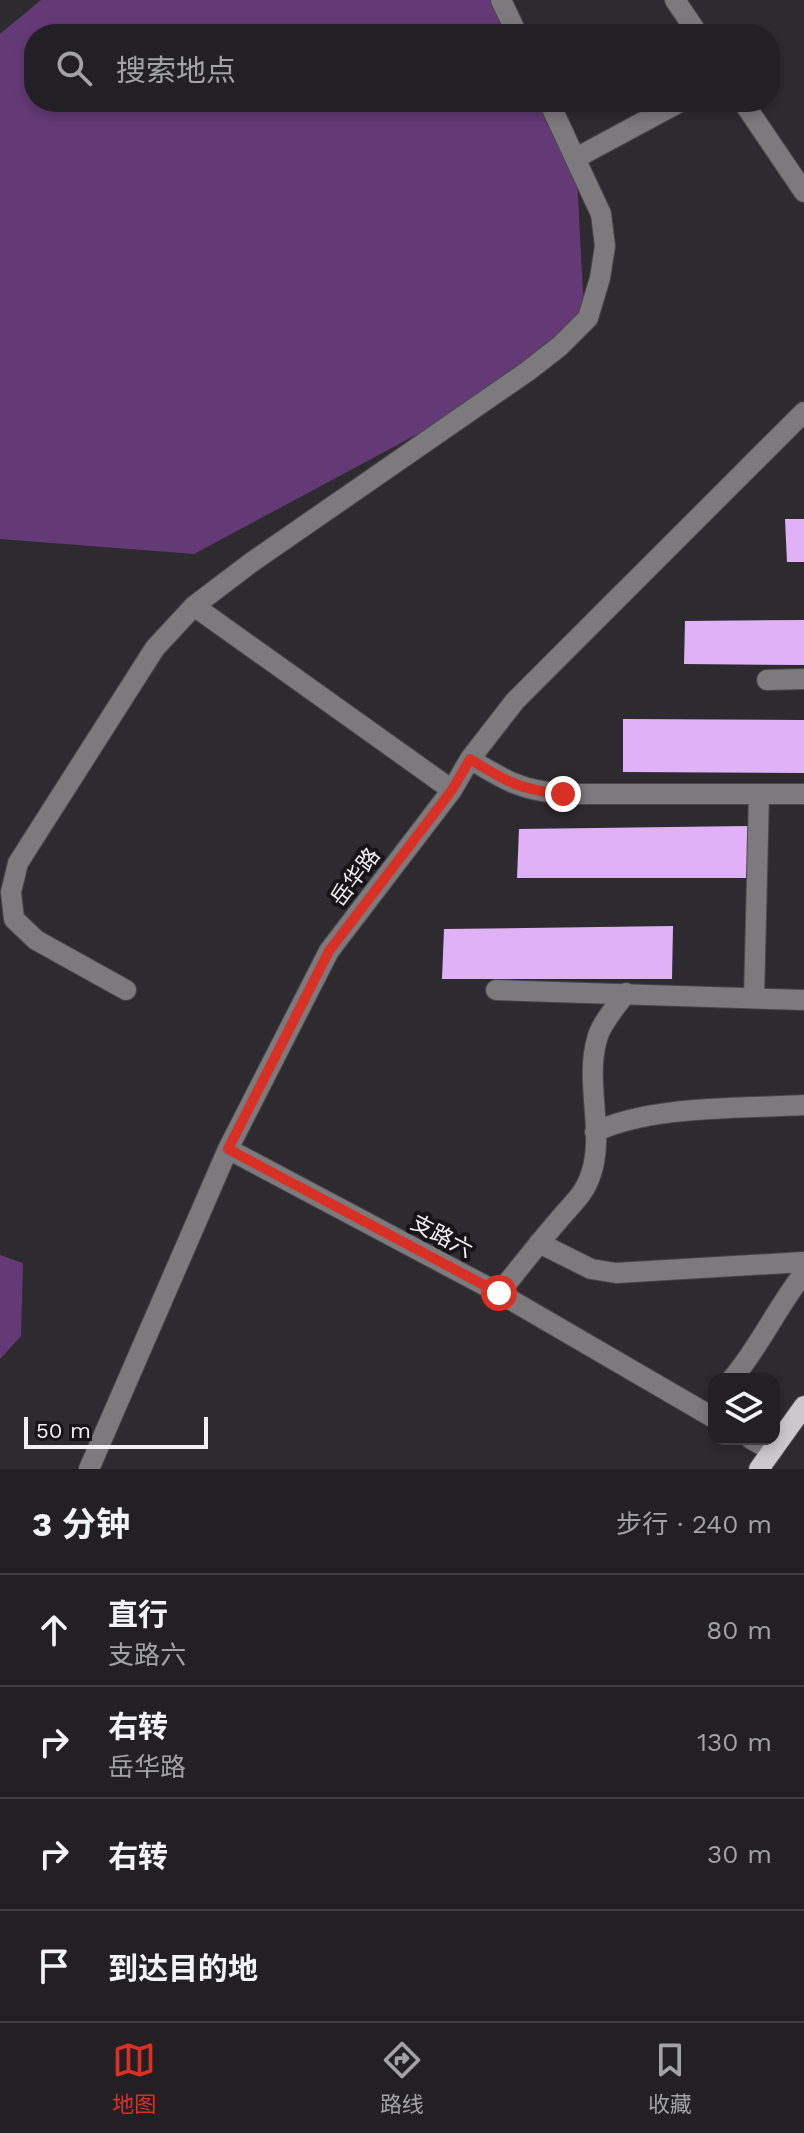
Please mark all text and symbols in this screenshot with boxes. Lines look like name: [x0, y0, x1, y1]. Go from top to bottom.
search box: [24, 24, 780, 112]
icon: search: [52, 46, 96, 90]
text: 搜索地点: [116, 53, 236, 88]
route end: [545, 776, 581, 812]
street label: 岳华路: [325, 843, 385, 911]
street label: 支路六: [407, 1209, 477, 1263]
route start: [481, 1275, 517, 1311]
map controls: [708, 1373, 780, 1445]
button: layers: [708, 1373, 780, 1445]
scale bar: [24, 1413, 208, 1449]
text: 50 m: [36, 1418, 91, 1443]
text: 3 分钟: [32, 1504, 130, 1544]
text: 步行 · 240 m: [616, 1509, 772, 1539]
text: 直行: [108, 1597, 168, 1632]
icon: ahead: [32, 1608, 76, 1652]
text: 80 m: [706, 1615, 772, 1645]
text: 支路六: [108, 1640, 186, 1670]
text: 右转: [108, 1709, 168, 1744]
icon: right: [32, 1720, 76, 1764]
text: 130 m: [697, 1727, 772, 1757]
text: 岳华路: [108, 1752, 186, 1782]
icon: right: [32, 1832, 76, 1876]
text: 右转: [108, 1839, 168, 1874]
text: 30 m: [707, 1839, 772, 1869]
icon: arrive: [32, 1944, 76, 1988]
text: 到达目的地: [108, 1951, 258, 1986]
tab: 地图: [112, 2038, 156, 2118]
tab: 路线: [380, 2038, 424, 2118]
tab: 收藏: [648, 2038, 692, 2118]

